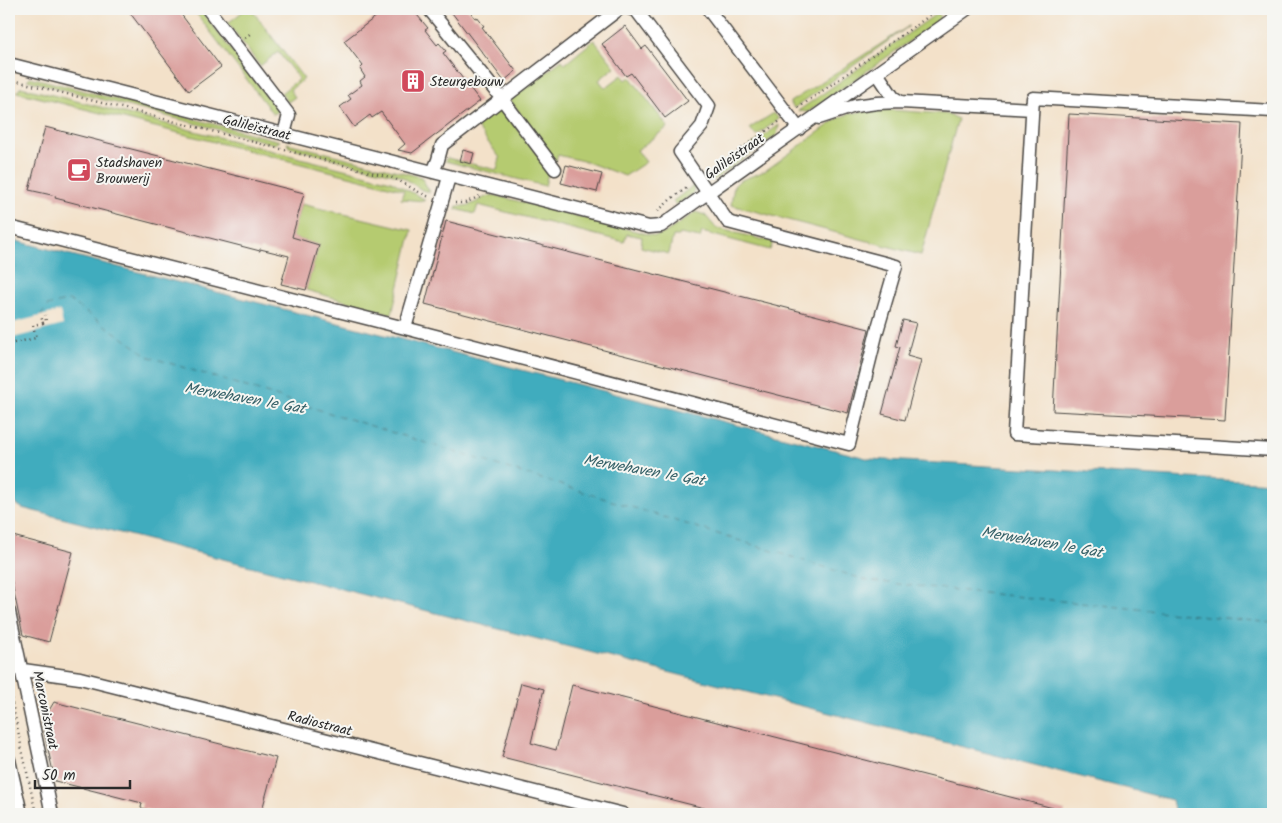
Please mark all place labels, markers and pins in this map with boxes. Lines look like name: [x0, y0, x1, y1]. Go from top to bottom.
building icon: Steurgebouw: [400, 68, 426, 94]
place label: Steurgebouw: [430, 71, 504, 93]
place label: Stadshaven Brouwerij: [96, 152, 162, 190]
cafe icon: Stadshaven Brouwerij: [66, 157, 92, 183]

